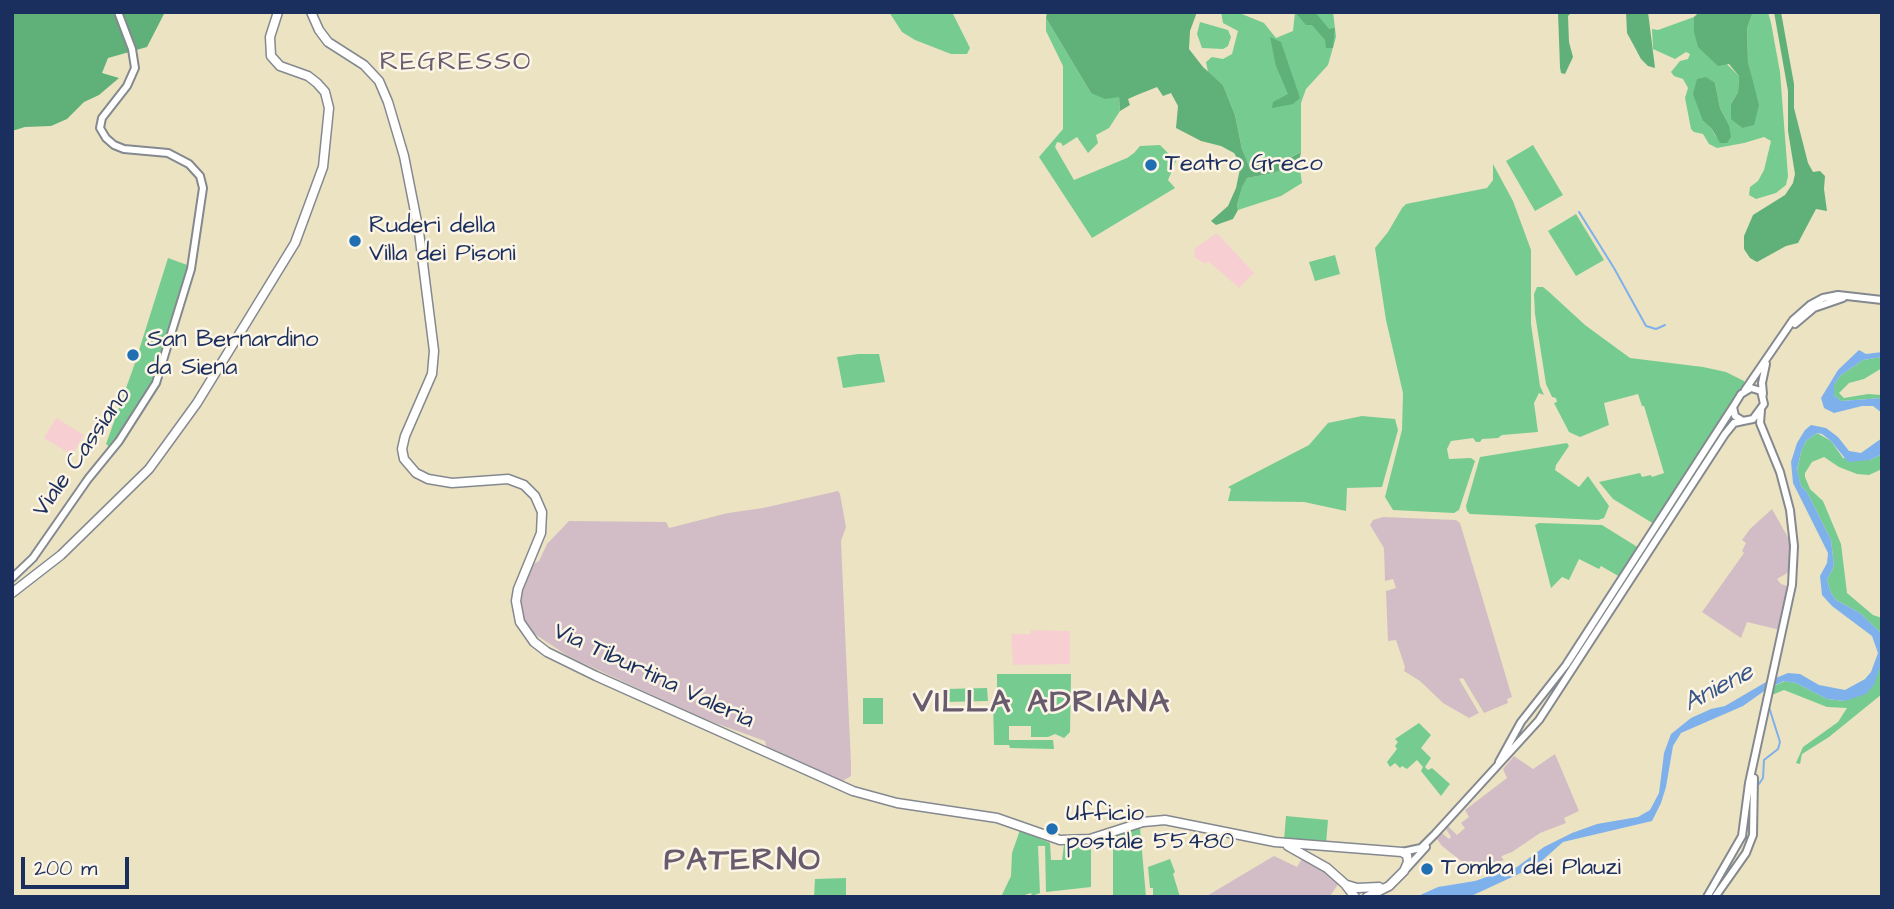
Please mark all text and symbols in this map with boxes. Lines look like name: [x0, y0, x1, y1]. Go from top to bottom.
district label: REGRESSO: [381, 48, 531, 80]
place label: Teatro Greco: [1165, 151, 1323, 179]
marker: Teatro Greco: [1143, 157, 1159, 173]
place label: Ruderi della Villa dei Pisoni: [369, 213, 516, 269]
marker: Ruderi della Villa dei Pisoni: [347, 233, 363, 249]
place label: San Bernardino da Siena: [147, 327, 318, 383]
marker: San Bernardino da Siena: [125, 347, 141, 363]
street label: Viale Cassiano: [28, 383, 138, 523]
street label: Via Tiburtina Valeria: [548, 618, 758, 736]
water label: Aniene: [1679, 658, 1759, 720]
district label: VILLA ADRIANA: [914, 685, 1170, 723]
place label: Ufficio postale 55480: [1066, 801, 1234, 857]
marker: Ufficio postale 55480: [1044, 821, 1060, 837]
scale bar: [24, 842, 133, 886]
district label: PATERNO: [665, 843, 821, 881]
text: 200 m: [34, 854, 97, 883]
place label: Tomba dei Plauzi: [1441, 855, 1621, 883]
marker: Tomba dei Plauzi: [1419, 861, 1435, 877]

